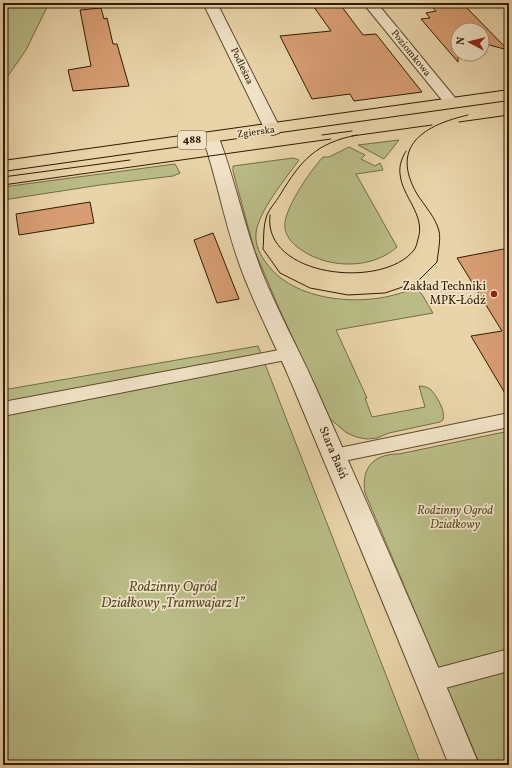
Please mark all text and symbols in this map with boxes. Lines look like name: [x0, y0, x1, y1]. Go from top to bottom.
north arrow: [450, 22, 490, 62]
street label: Poziomkowa: [388, 27, 434, 79]
text: N: [454, 36, 469, 46]
street label: Podleśna: [227, 45, 257, 87]
street label: Zgierska: [236, 122, 276, 142]
road number: 488: [178, 131, 206, 149]
place label: Zakład Techniki MPK-Łódź: [403, 279, 486, 309]
marker: Zakład Techniki MPK-Łódź: [489, 289, 499, 299]
street label: Stara Baśń: [315, 424, 351, 482]
park label: Rodzinny Ogród Działkowy: [417, 503, 493, 533]
park label: Rodzinny Ogród Działkowy „Tramwajarz I”: [101, 578, 245, 613]

